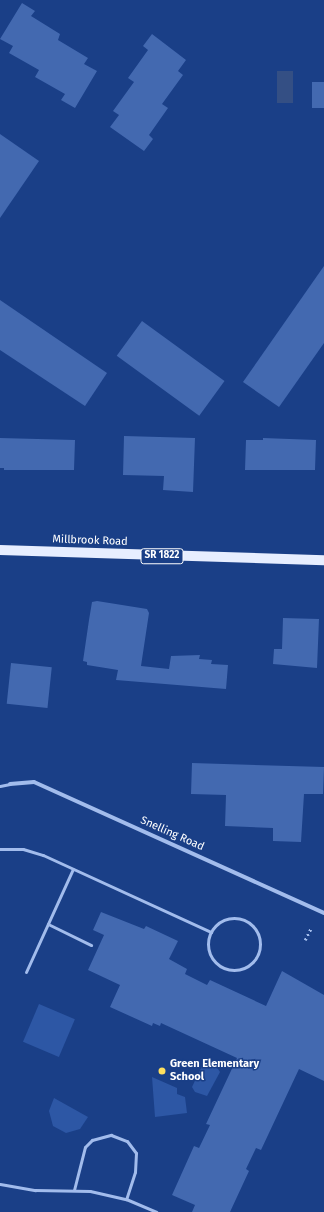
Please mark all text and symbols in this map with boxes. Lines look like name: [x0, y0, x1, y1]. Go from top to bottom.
street label: Millbrook Road: [52, 533, 128, 549]
road number: SR 1822: [140, 548, 184, 564]
street label: Snelling Road: [138, 814, 206, 854]
place label: Green Elementary School: [170, 1058, 259, 1084]
marker: Green Elementary School: [157, 1066, 167, 1076]

